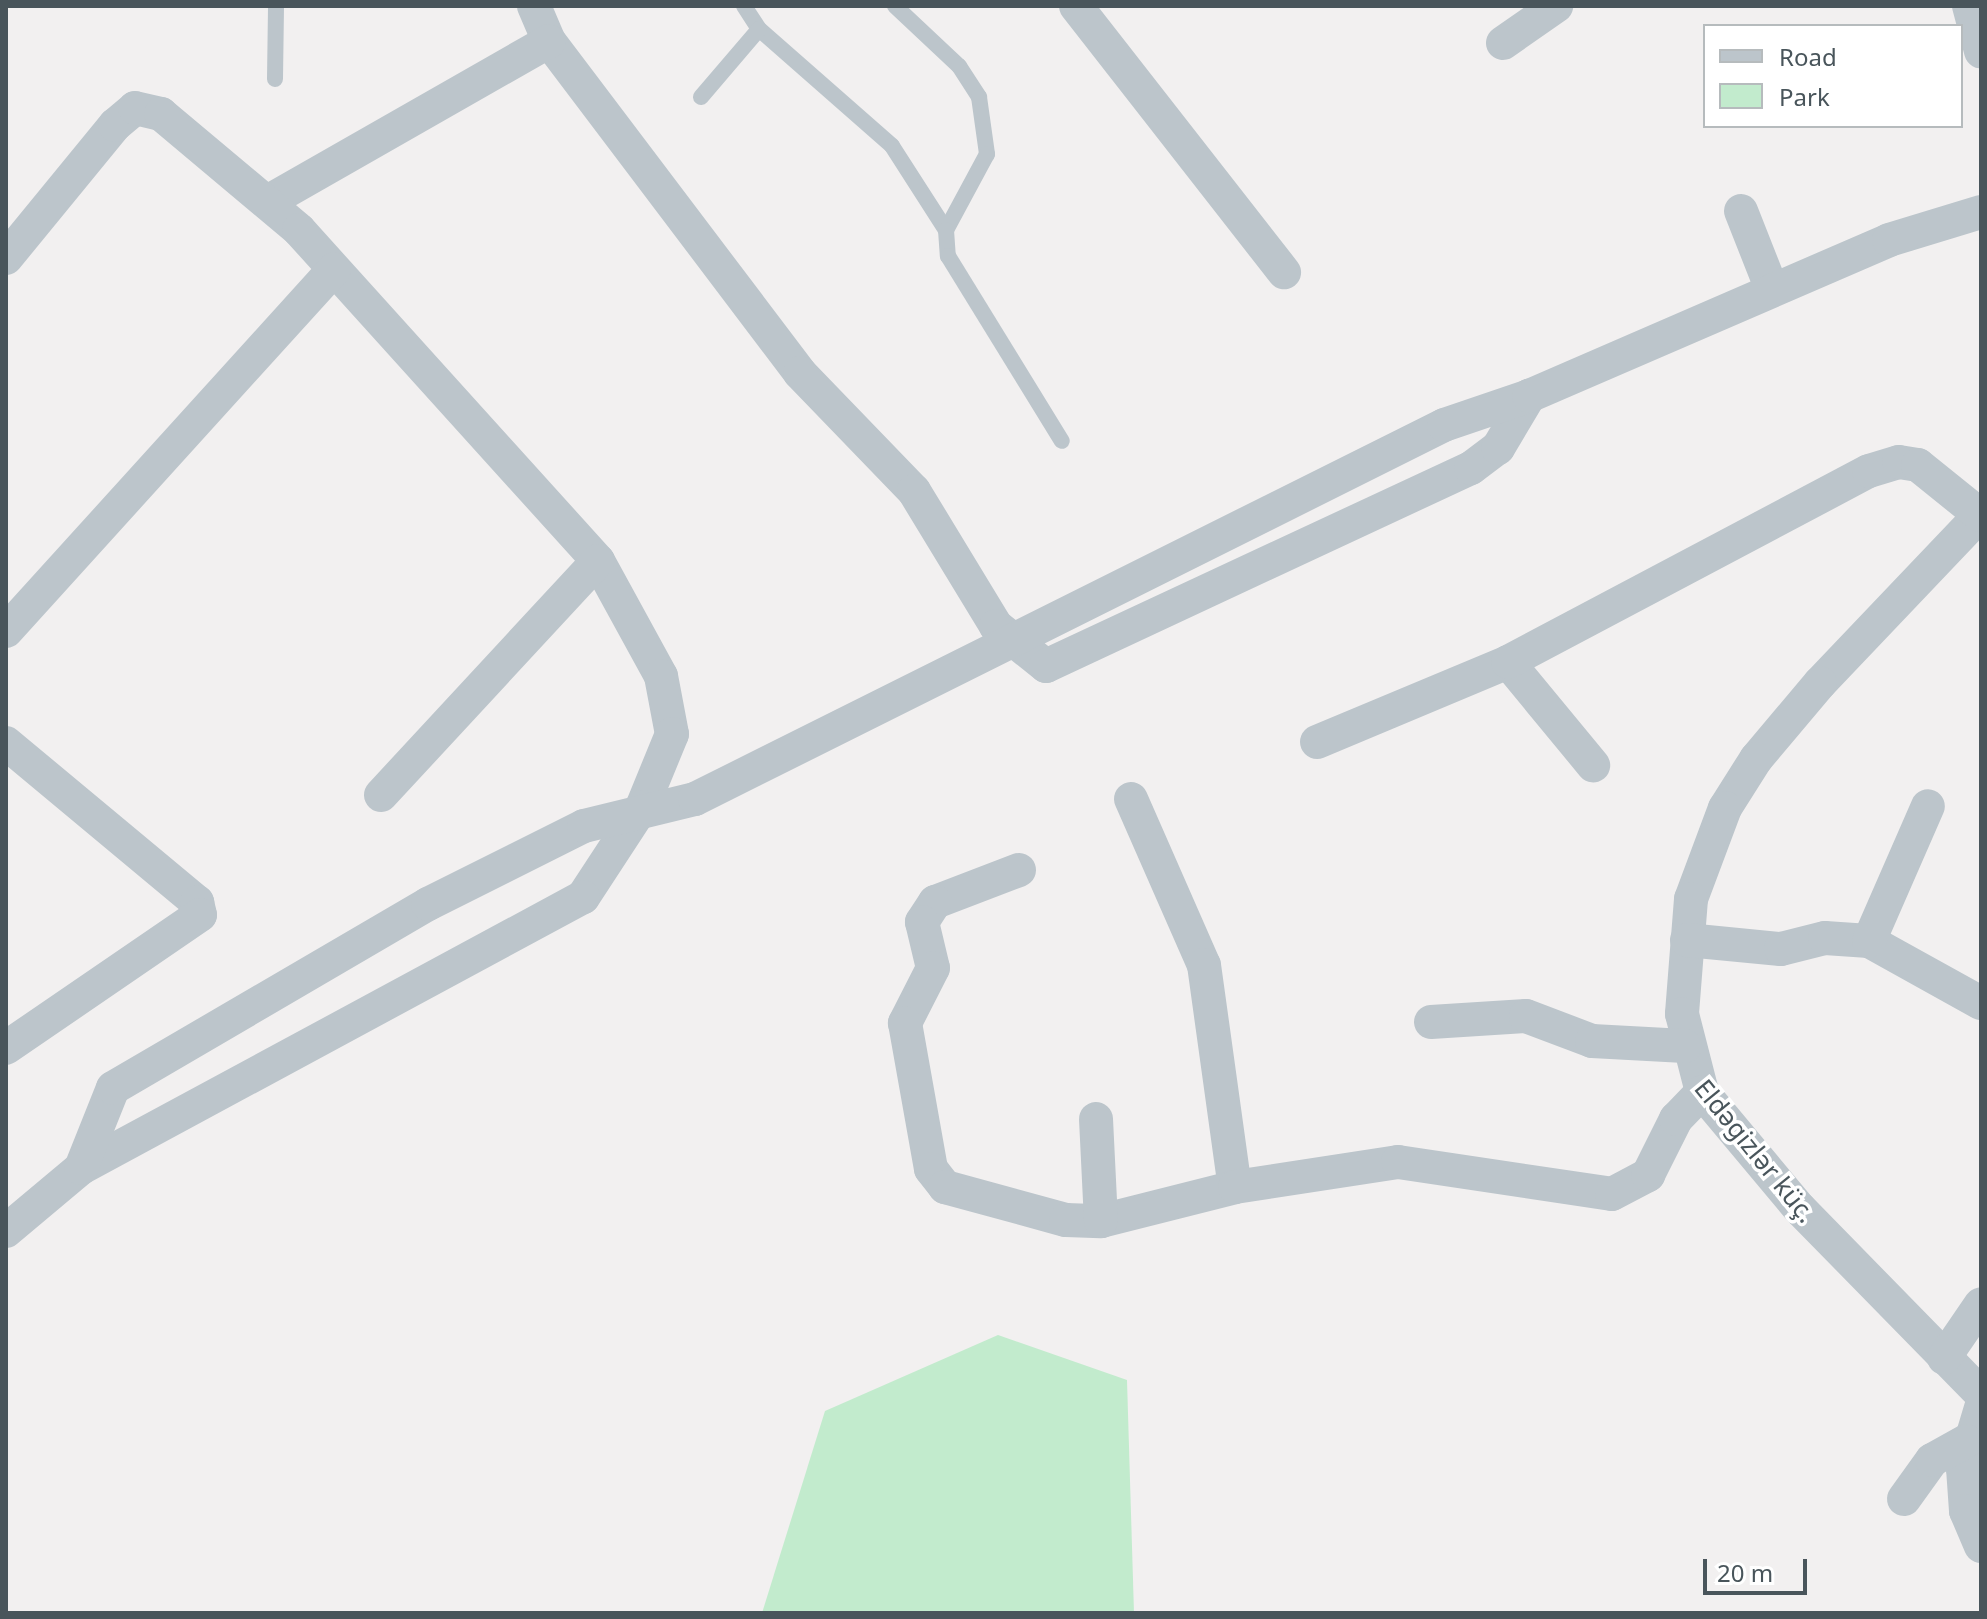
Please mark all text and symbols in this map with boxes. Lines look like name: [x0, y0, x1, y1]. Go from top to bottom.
legend: [1703, 24, 1963, 128]
text: Road: [1779, 40, 1837, 73]
text: Park: [1779, 80, 1830, 113]
street label: Eldəgizlər küç.: [1688, 1073, 1822, 1229]
scale bar: [1707, 1543, 1811, 1593]
text: 20 m: [1717, 1556, 1773, 1589]

